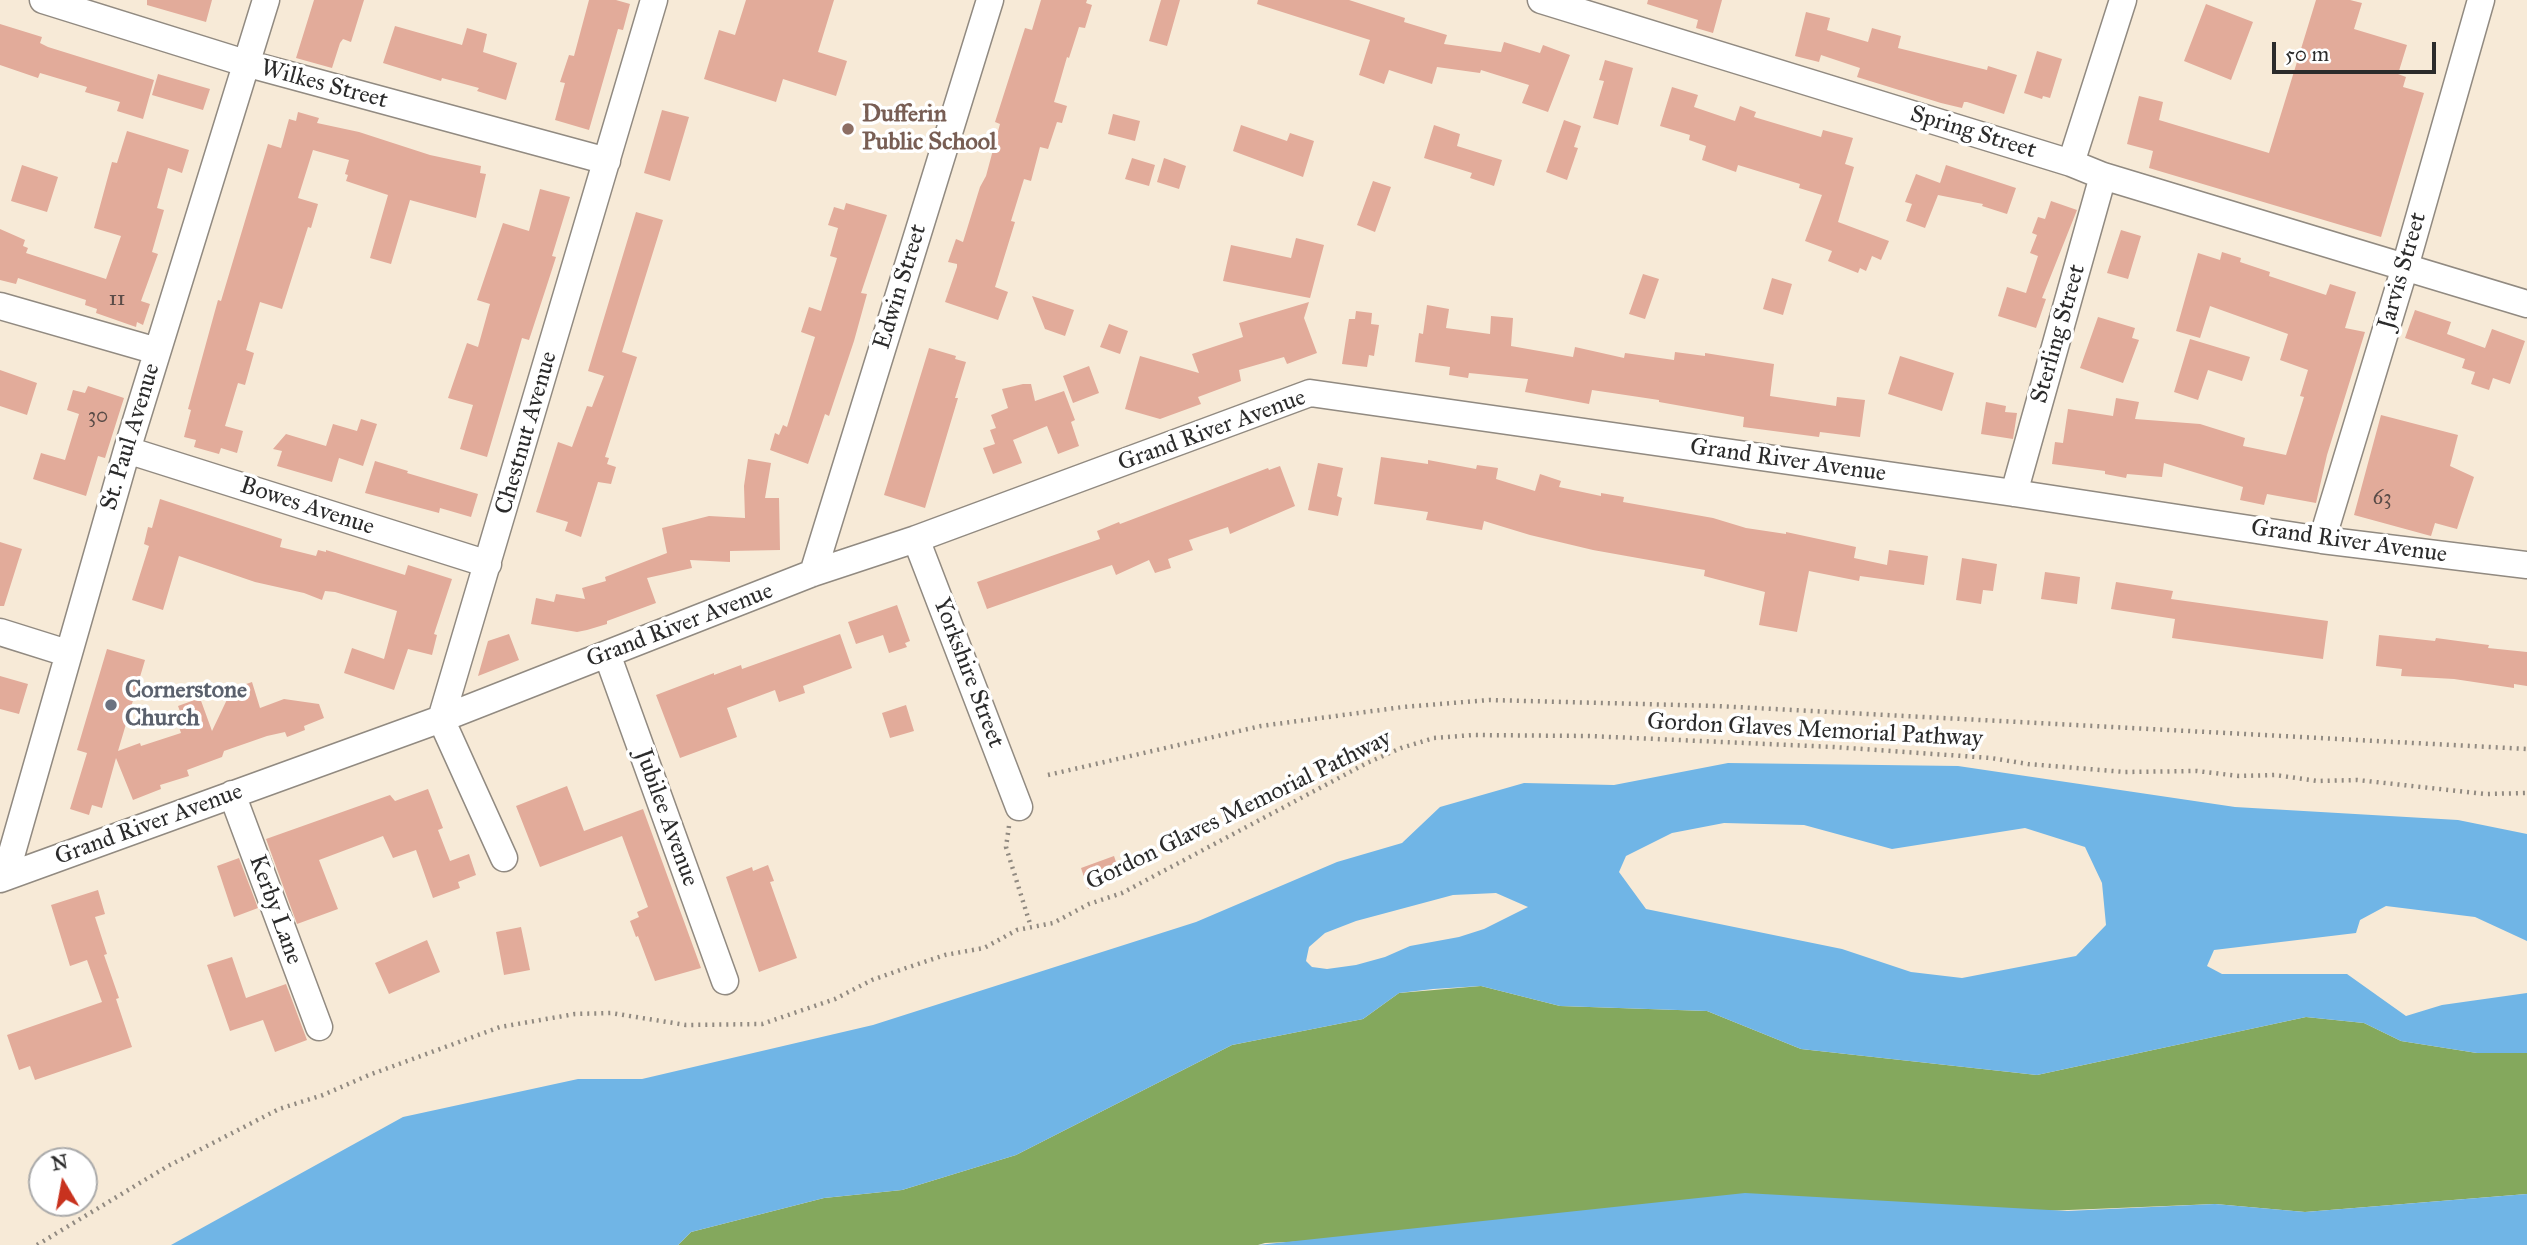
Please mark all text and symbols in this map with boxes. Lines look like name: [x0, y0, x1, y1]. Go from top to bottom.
scale bar: [2275, 28, 2440, 72]
text: 50 m: [2285, 41, 2329, 67]
street label: Wilkes Street: [257, 54, 391, 116]
street label: Spring Street: [1906, 100, 2040, 166]
place label: Dufferin Public School: [862, 101, 996, 157]
marker: Dufferin Public School: [840, 121, 856, 137]
street label: Jarvis Street: [2373, 209, 2433, 333]
street label: Edwin Street: [868, 221, 934, 353]
street label: Sterling Street: [2025, 261, 2093, 407]
house number: 11: [109, 287, 125, 313]
street label: Chestnut Avenue: [490, 348, 564, 518]
street label: St. Paul Avenue: [95, 360, 167, 514]
street label: Grand River Avenue: [1114, 384, 1310, 478]
house number: 30: [88, 404, 108, 430]
street label: Grand River Avenue: [1688, 433, 1888, 489]
street label: Bowes Avenue: [236, 472, 378, 542]
house number: 63: [2372, 486, 2392, 512]
street label: Grand River Avenue: [2249, 514, 2449, 570]
street label: Grand River Avenue: [583, 577, 777, 675]
street label: Yorkshire Street: [926, 594, 1010, 752]
place label: Cornerstone Church: [125, 677, 247, 733]
marker: Cornerstone Church: [103, 697, 119, 713]
street label: Gordon Glaves Memorial Pathway: [1646, 708, 1984, 754]
street label: Gordon Glaves Memorial Pathway: [1082, 724, 1396, 898]
street label: Jubilee Avenue: [628, 746, 704, 890]
street label: Grand River Avenue: [51, 778, 247, 872]
street label: Kerby Lane: [242, 851, 308, 969]
north arrow: [28, 1147, 98, 1217]
text: N: [50, 1150, 70, 1176]

